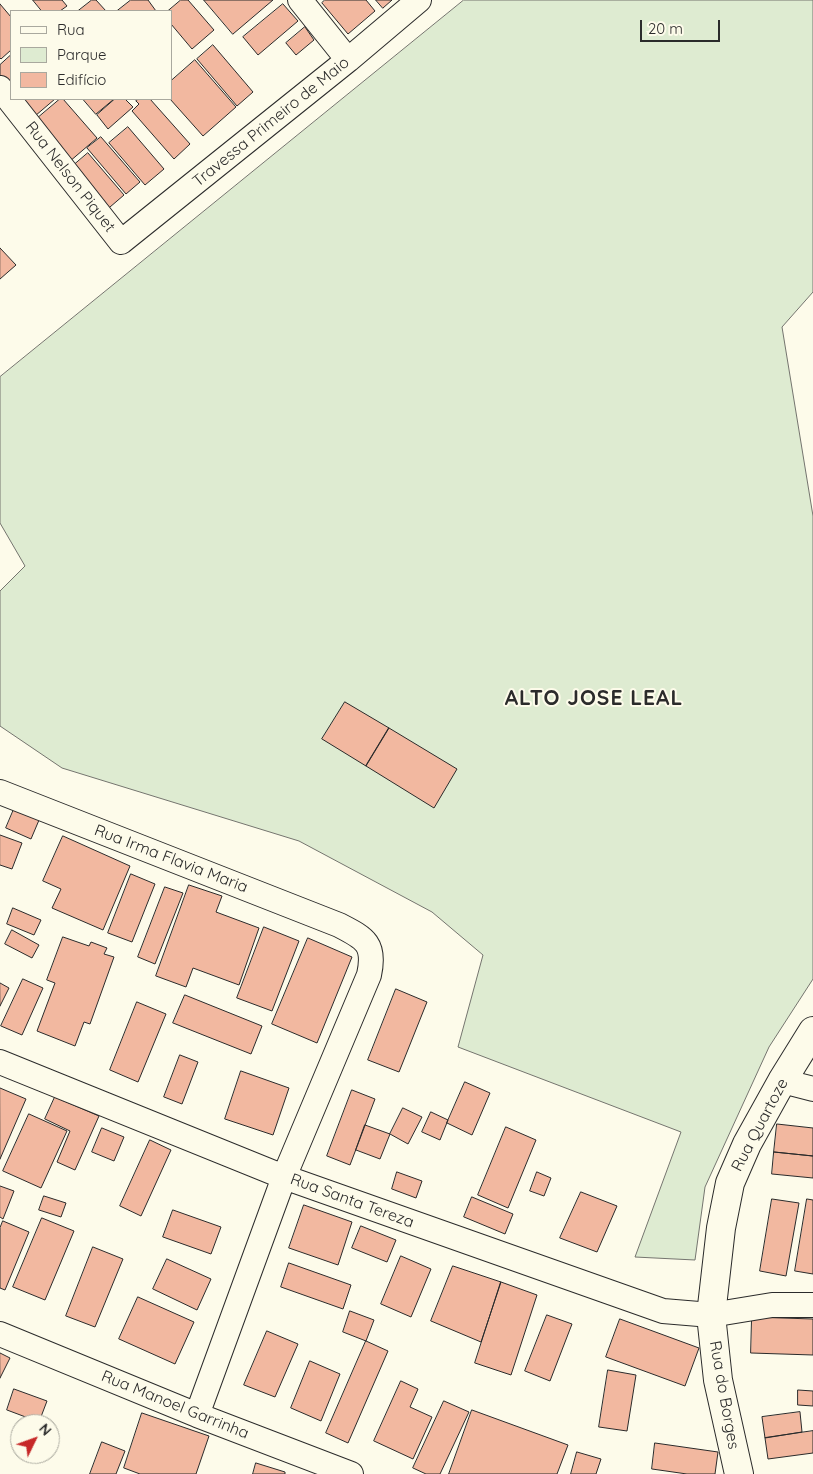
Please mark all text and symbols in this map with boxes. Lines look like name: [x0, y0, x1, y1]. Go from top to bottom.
legend: [10, 10, 172, 100]
scale bar: [643, 10, 723, 42]
text: 20 m: [648, 19, 683, 38]
text: Rua: [57, 20, 85, 39]
text: Parque: [57, 45, 107, 64]
street label: Travessa Primeiro de Maio: [189, 53, 353, 191]
text: Edifício: [57, 70, 106, 89]
street label: Rua Nelson Piquet: [21, 118, 119, 236]
district label: ALTO JOSE LEAL: [503, 686, 685, 712]
street label: Rua Irma Flavia Maria: [91, 821, 251, 897]
street label: Rua Quartoze: [727, 1075, 793, 1175]
street label: Rua Santa Tereza: [288, 1170, 416, 1232]
street label: Rua do Borges: [705, 1339, 743, 1451]
street label: Rua Manoel Garrinha: [98, 1367, 252, 1443]
north arrow: [10, 1414, 60, 1464]
text: N: [35, 1420, 56, 1439]

